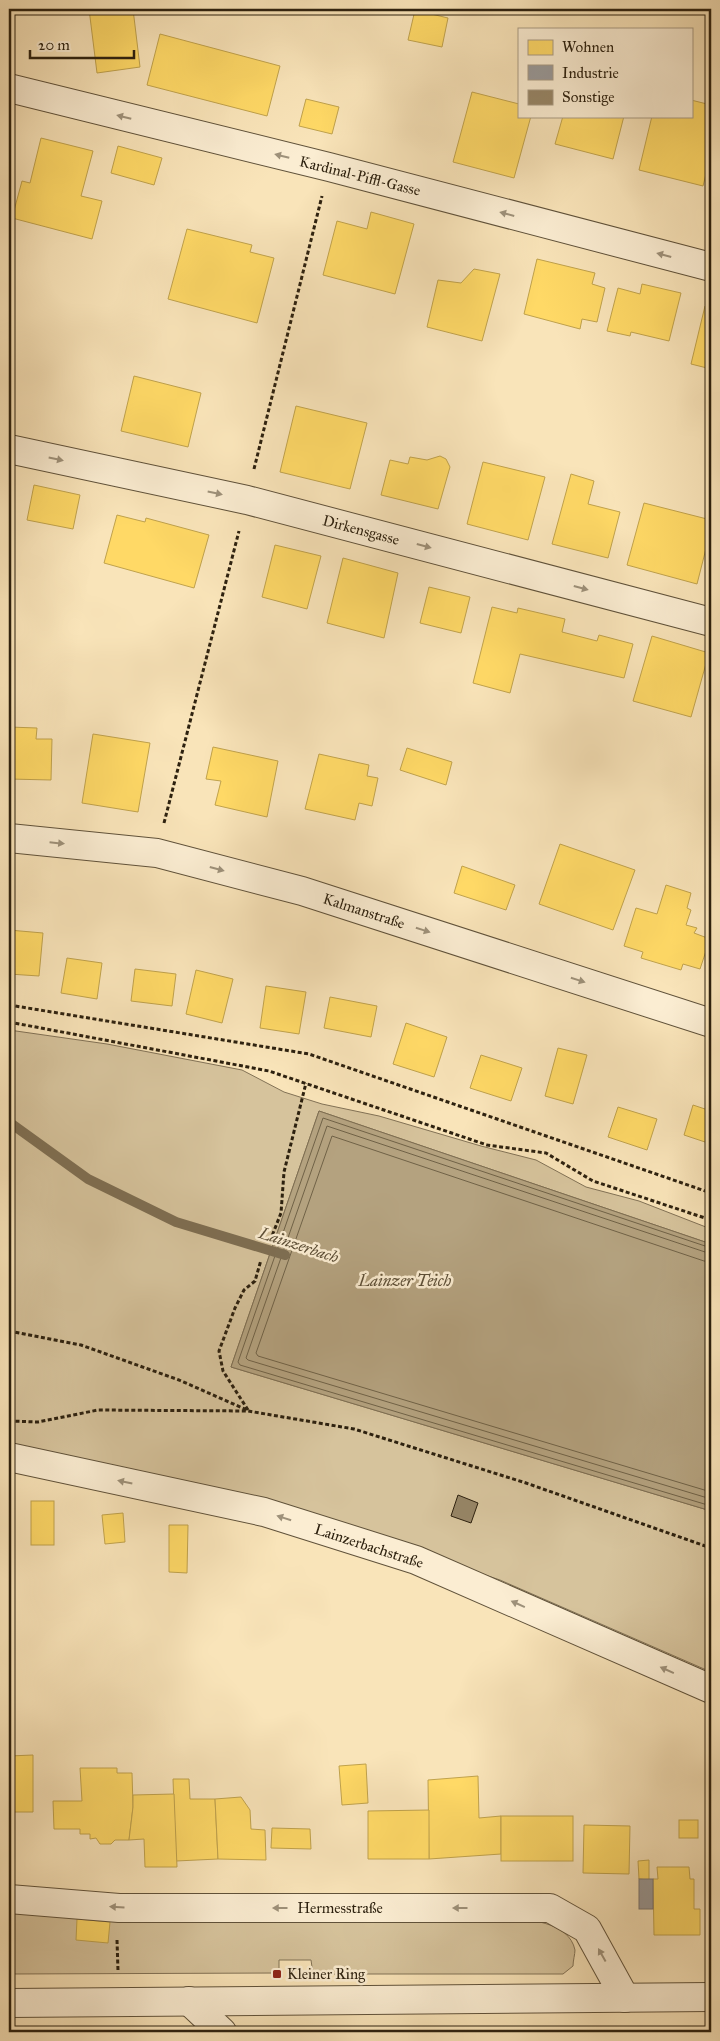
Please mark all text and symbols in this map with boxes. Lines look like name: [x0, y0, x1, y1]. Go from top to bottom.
scale bar: [30, 28, 134, 60]
legend: [518, 28, 692, 118]
text: 20 m: [38, 36, 70, 54]
text: Wohnen: [562, 38, 614, 56]
text: Industrie: [562, 64, 619, 82]
text: Sonstige: [562, 88, 615, 106]
one-way arrow: [116, 113, 132, 121]
one-way arrow: [274, 152, 289, 160]
street label: Kardinal-Piffl-Gasse: [298, 152, 422, 200]
one-way arrow: [499, 210, 514, 218]
one-way arrow: [657, 251, 672, 259]
one-way arrow: [49, 456, 65, 464]
one-way arrow: [208, 489, 223, 497]
street label: Dirkensgasse: [321, 511, 401, 549]
one-way arrow: [416, 543, 431, 551]
one-way arrow: [573, 584, 588, 592]
one-way arrow: [50, 839, 66, 847]
one-way arrow: [210, 865, 225, 873]
street label: Kalmanstraße: [321, 889, 407, 933]
one-way arrow: [416, 927, 431, 934]
one-way arrow: [570, 977, 585, 984]
water label: Lainzerbach: [256, 1223, 341, 1267]
water label: Lainzer Teich: [358, 1271, 452, 1290]
one-way arrow: [118, 1478, 133, 1486]
one-way arrow: [276, 1514, 291, 1521]
street label: Lainzerbachstraße: [312, 1520, 426, 1572]
one-way arrow: [511, 1600, 525, 1608]
one-way arrow: [660, 1665, 674, 1673]
street label: Hermesstraße: [297, 1899, 383, 1917]
one-way arrow: [109, 1903, 125, 1911]
one-way arrow: [271, 1904, 287, 1912]
one-way arrow: [451, 1904, 467, 1912]
one-way arrow: [597, 1948, 606, 1962]
place label: Kleiner Ring: [287, 1965, 366, 1983]
marker: Kleiner Ring: [271, 1968, 283, 1980]

